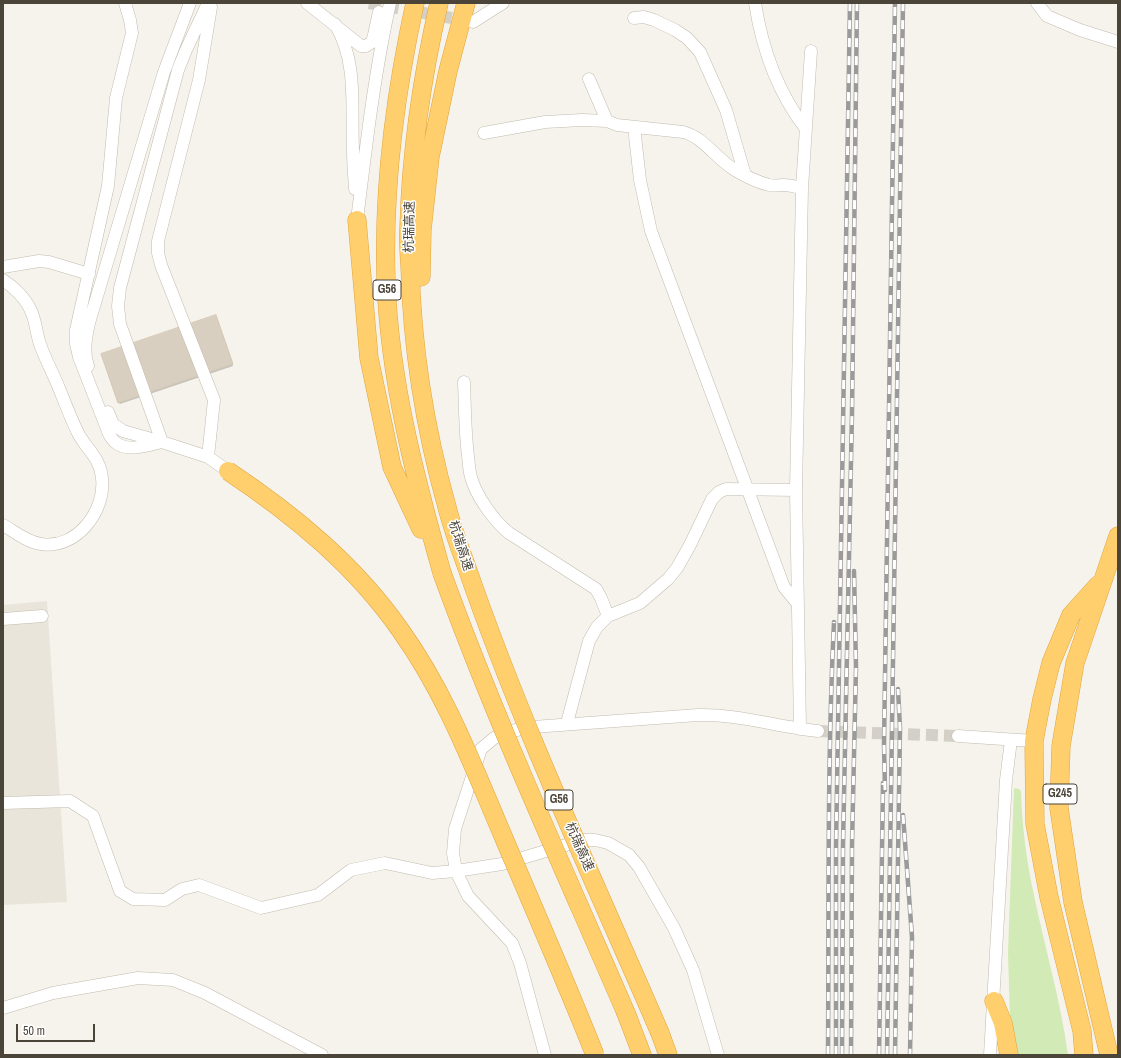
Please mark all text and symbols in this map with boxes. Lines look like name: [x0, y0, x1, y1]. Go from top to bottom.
street label: 杭瑞高速: [402, 201, 418, 253]
road number: G56: [373, 280, 401, 300]
street label: 杭瑞高速: [445, 519, 475, 573]
road number: G245: [1043, 784, 1077, 804]
road number: G56: [545, 790, 573, 810]
street label: 杭瑞高速: [561, 820, 597, 874]
scale bar: [18, 1016, 97, 1042]
text: 50 m: [23, 1023, 45, 1039]

